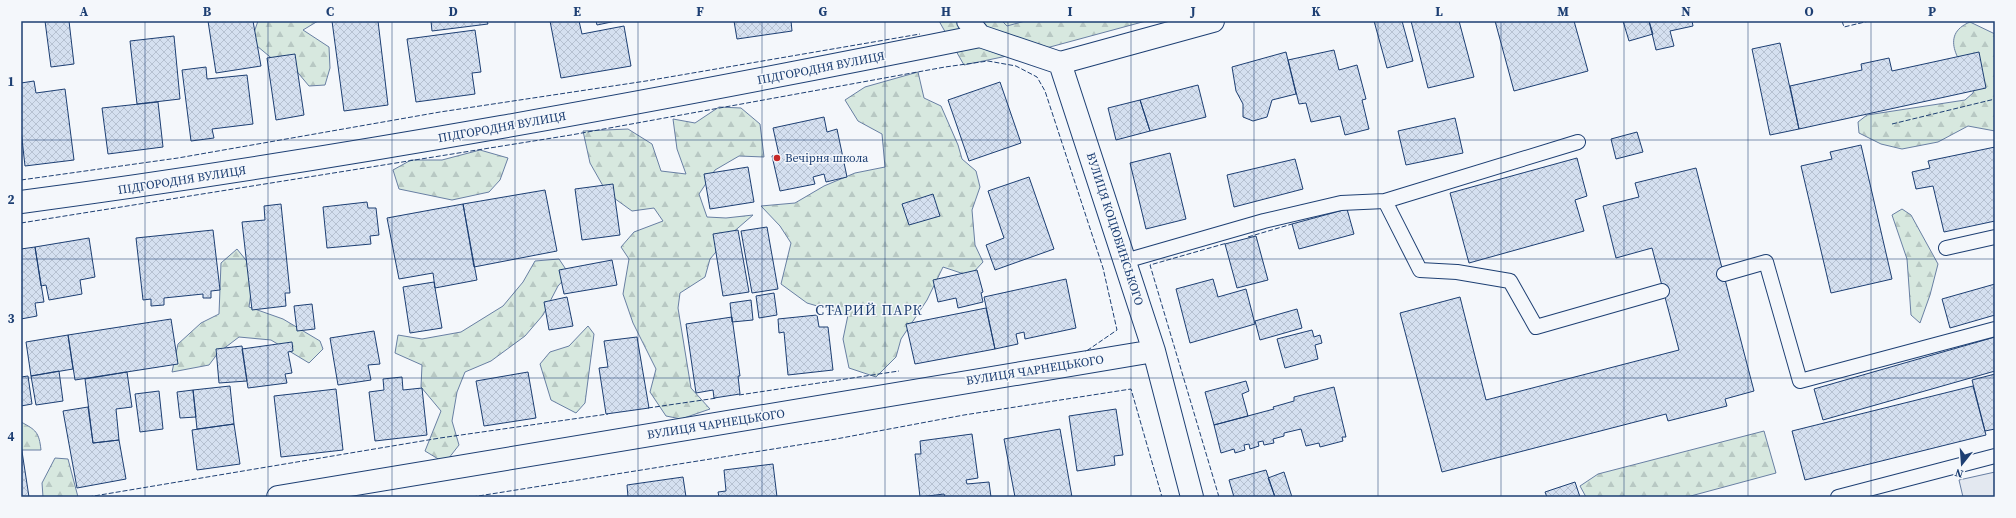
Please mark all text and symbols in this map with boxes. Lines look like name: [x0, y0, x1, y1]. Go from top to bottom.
text: A: [80, 3, 89, 20]
text: B: [203, 3, 212, 20]
text: C: [326, 3, 334, 20]
text: D: [448, 3, 458, 20]
text: E: [573, 3, 581, 20]
text: F: [696, 3, 704, 20]
text: G: [819, 3, 828, 20]
text: H: [941, 3, 951, 20]
text: I: [1067, 3, 1073, 20]
text: J: [1189, 3, 1196, 20]
text: K: [1311, 3, 1321, 20]
text: L: [1435, 3, 1443, 20]
text: M: [1557, 3, 1569, 20]
text: N: [1681, 3, 1691, 20]
text: O: [1804, 3, 1814, 20]
text: P: [1928, 3, 1936, 20]
street label: ПІДГОРОДНЯ ВУЛИЦЯ: [756, 48, 886, 88]
text: 1: [7, 73, 15, 90]
street label: ПІДГОРОДНЯ ВУЛИЦЯ: [437, 108, 568, 146]
place label: Вечірня школа: [785, 150, 869, 166]
street label: ВУЛИЦЯ КОЦЮБИНСЬКОГО: [1083, 150, 1147, 308]
marker: Вечірня школа: [772, 153, 782, 163]
street label: ПІДГОРОДНЯ ВУЛИЦЯ: [117, 162, 248, 198]
text: 2: [7, 191, 15, 208]
district label: СТАРИЙ ПАРК: [815, 300, 923, 320]
text: 3: [7, 310, 15, 327]
street label: ВУЛИЦЯ ЧАРНЕЦЬКОГО: [965, 351, 1105, 389]
street label: ВУЛИЦЯ ЧАРНЕЦЬКОГО: [646, 405, 786, 443]
text: 4: [7, 428, 15, 445]
north arrow: [1942, 444, 1982, 484]
text: N: [1953, 465, 1965, 481]

